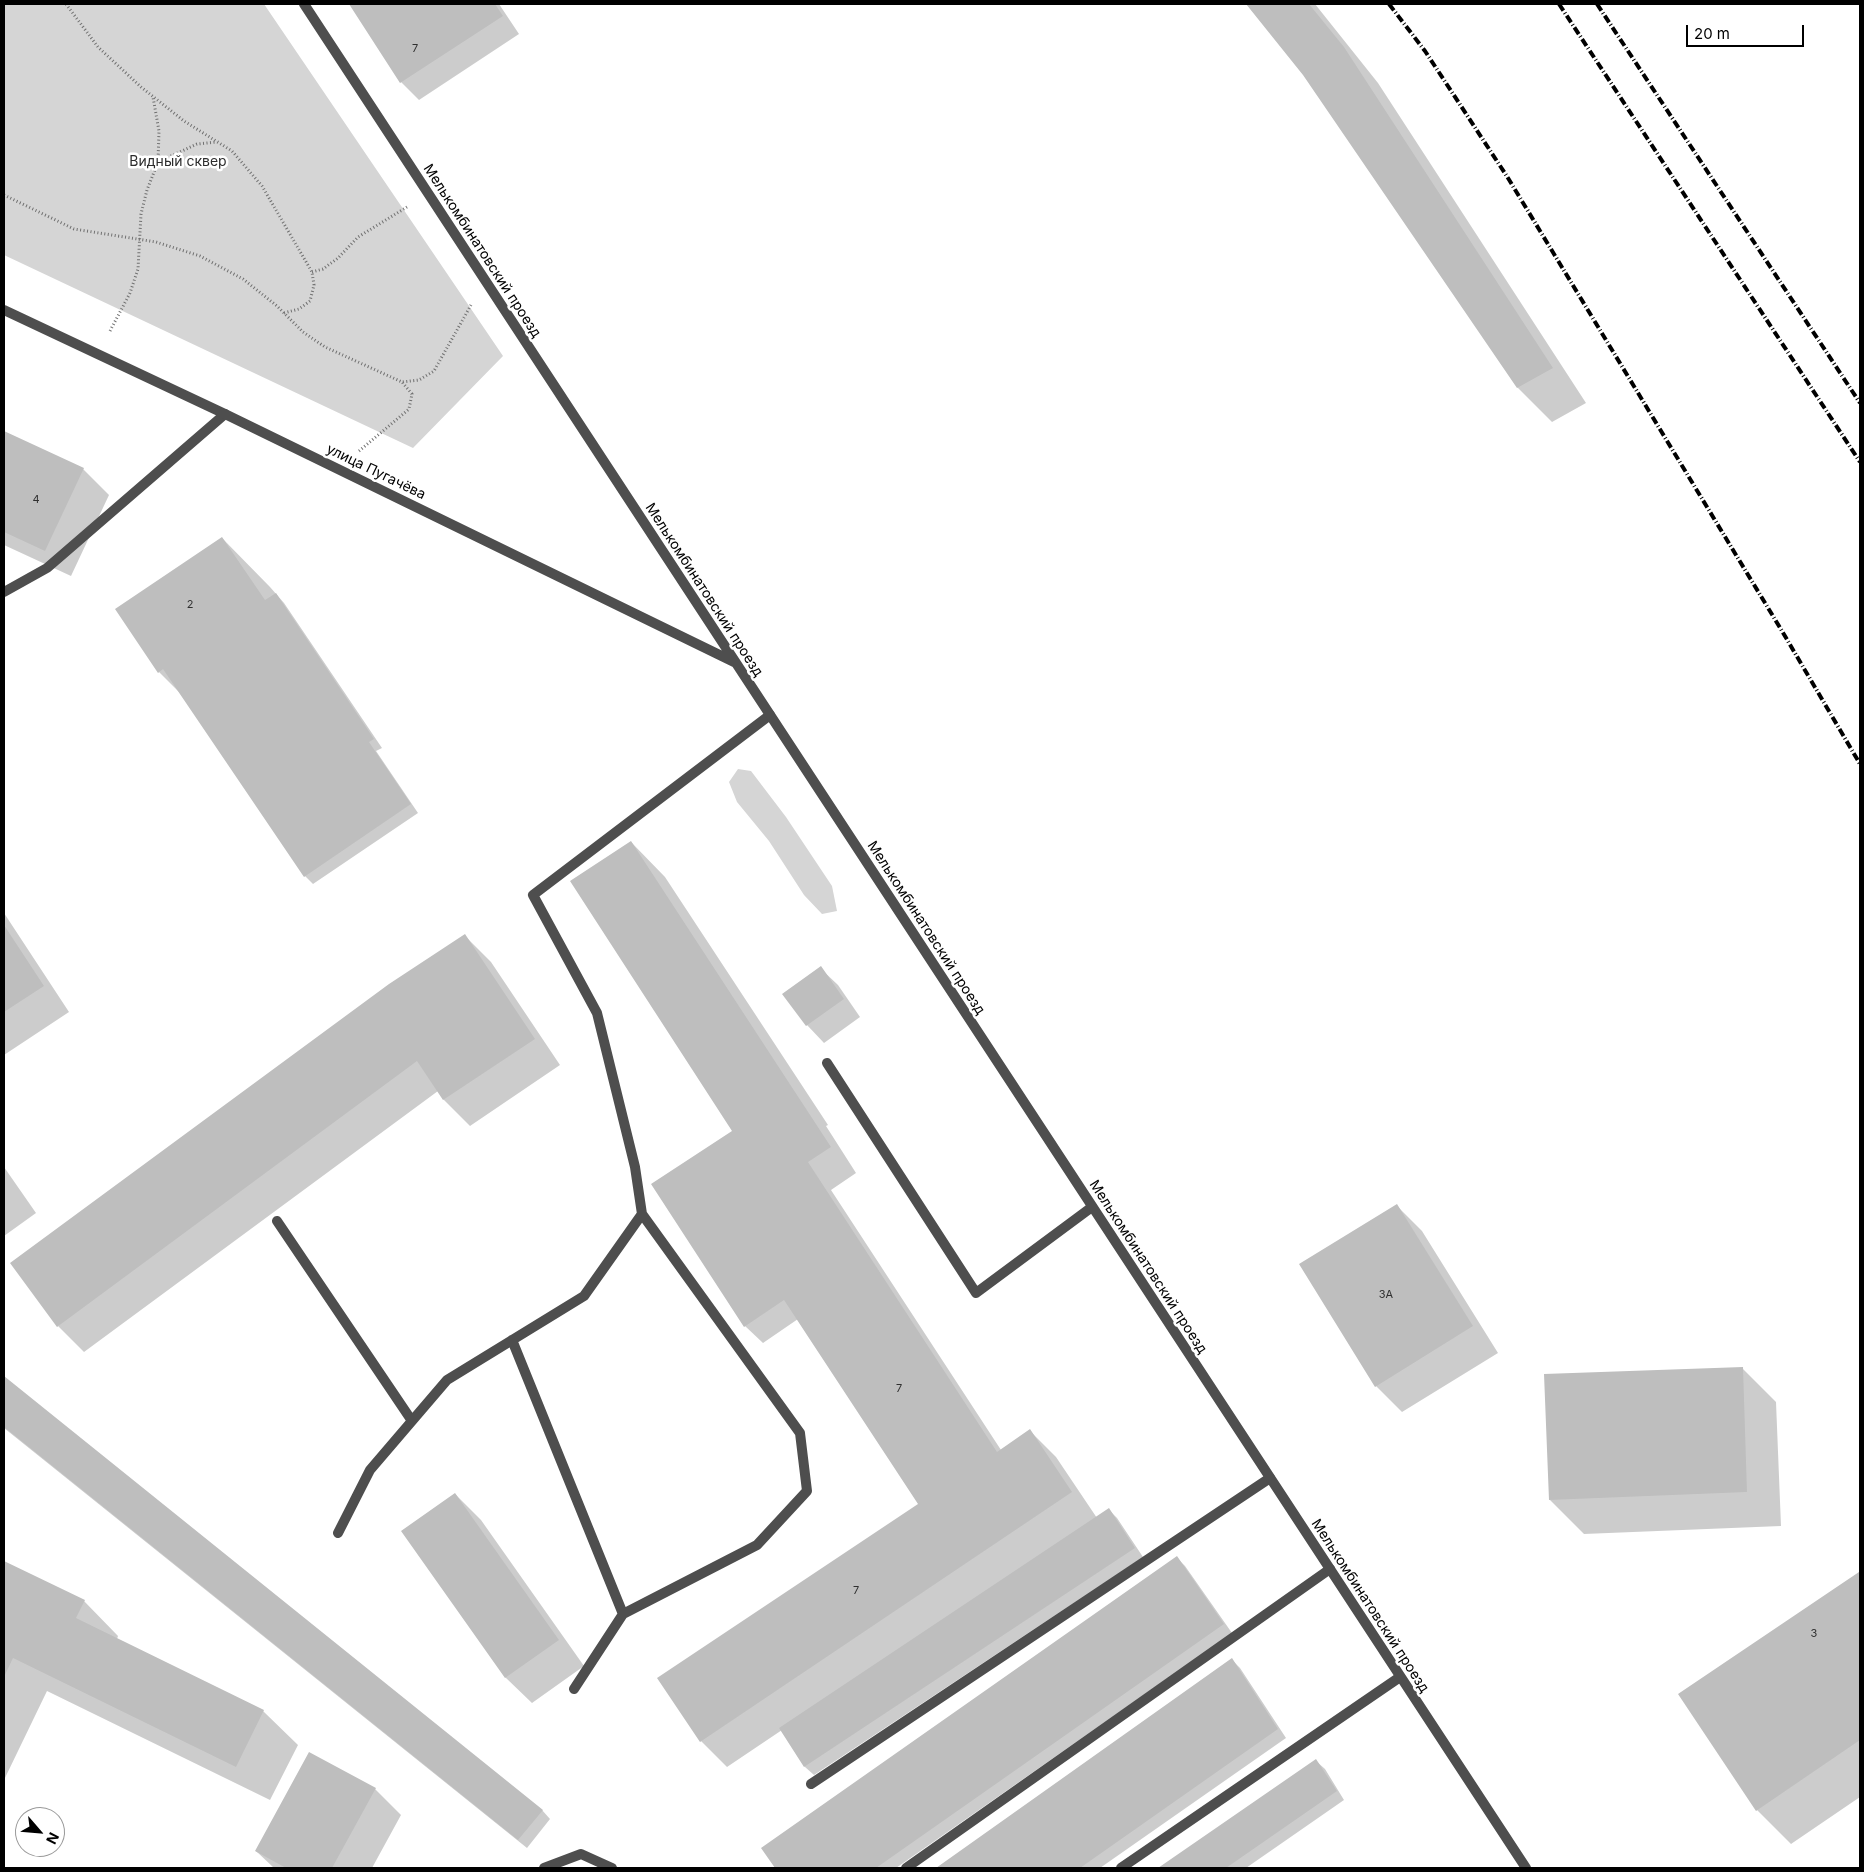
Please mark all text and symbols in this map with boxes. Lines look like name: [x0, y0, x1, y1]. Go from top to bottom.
scale bar: [1689, 15, 1806, 47]
text: 20 m: [1694, 24, 1730, 43]
house number: 7: [412, 42, 418, 56]
park label: Видный сквер: [129, 154, 227, 170]
street label: Мелькомбинатовский проезд: [420, 161, 544, 341]
street label: улица Пугачёва: [324, 441, 428, 503]
house number: 4: [32, 493, 40, 507]
street label: Мелькомбинатовский проезд: [642, 500, 766, 680]
house number: 2: [187, 598, 193, 612]
street label: Мелькомбинатовский проезд: [864, 838, 988, 1018]
street label: Мелькомбинатовский проезд: [1086, 1177, 1210, 1357]
house number: 3А: [1379, 1288, 1393, 1302]
house number: 7: [896, 1382, 902, 1396]
street label: Мелькомбинатовский проезд: [1308, 1516, 1432, 1696]
house number: 7: [853, 1584, 859, 1598]
house number: 3: [1811, 1627, 1817, 1641]
north arrow: [15, 1807, 65, 1857]
text: N: [43, 1830, 63, 1847]

